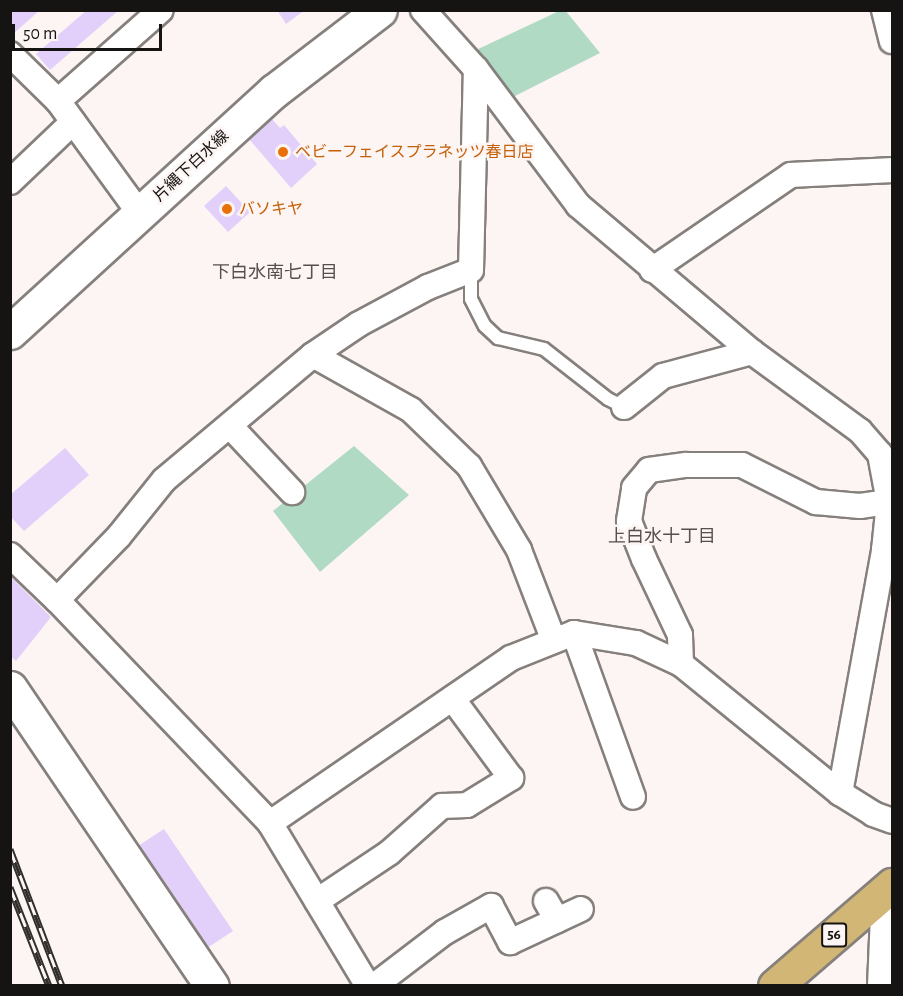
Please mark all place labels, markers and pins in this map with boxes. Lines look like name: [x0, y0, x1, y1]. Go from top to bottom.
place label: ベビーフェイスプラネッツ春日店: [295, 142, 535, 162]
marker: ベビーフェイスプラネッツ春日店: [276, 145, 290, 159]
place label: バソキヤ: [239, 199, 303, 219]
marker: バソキヤ: [220, 202, 234, 216]

